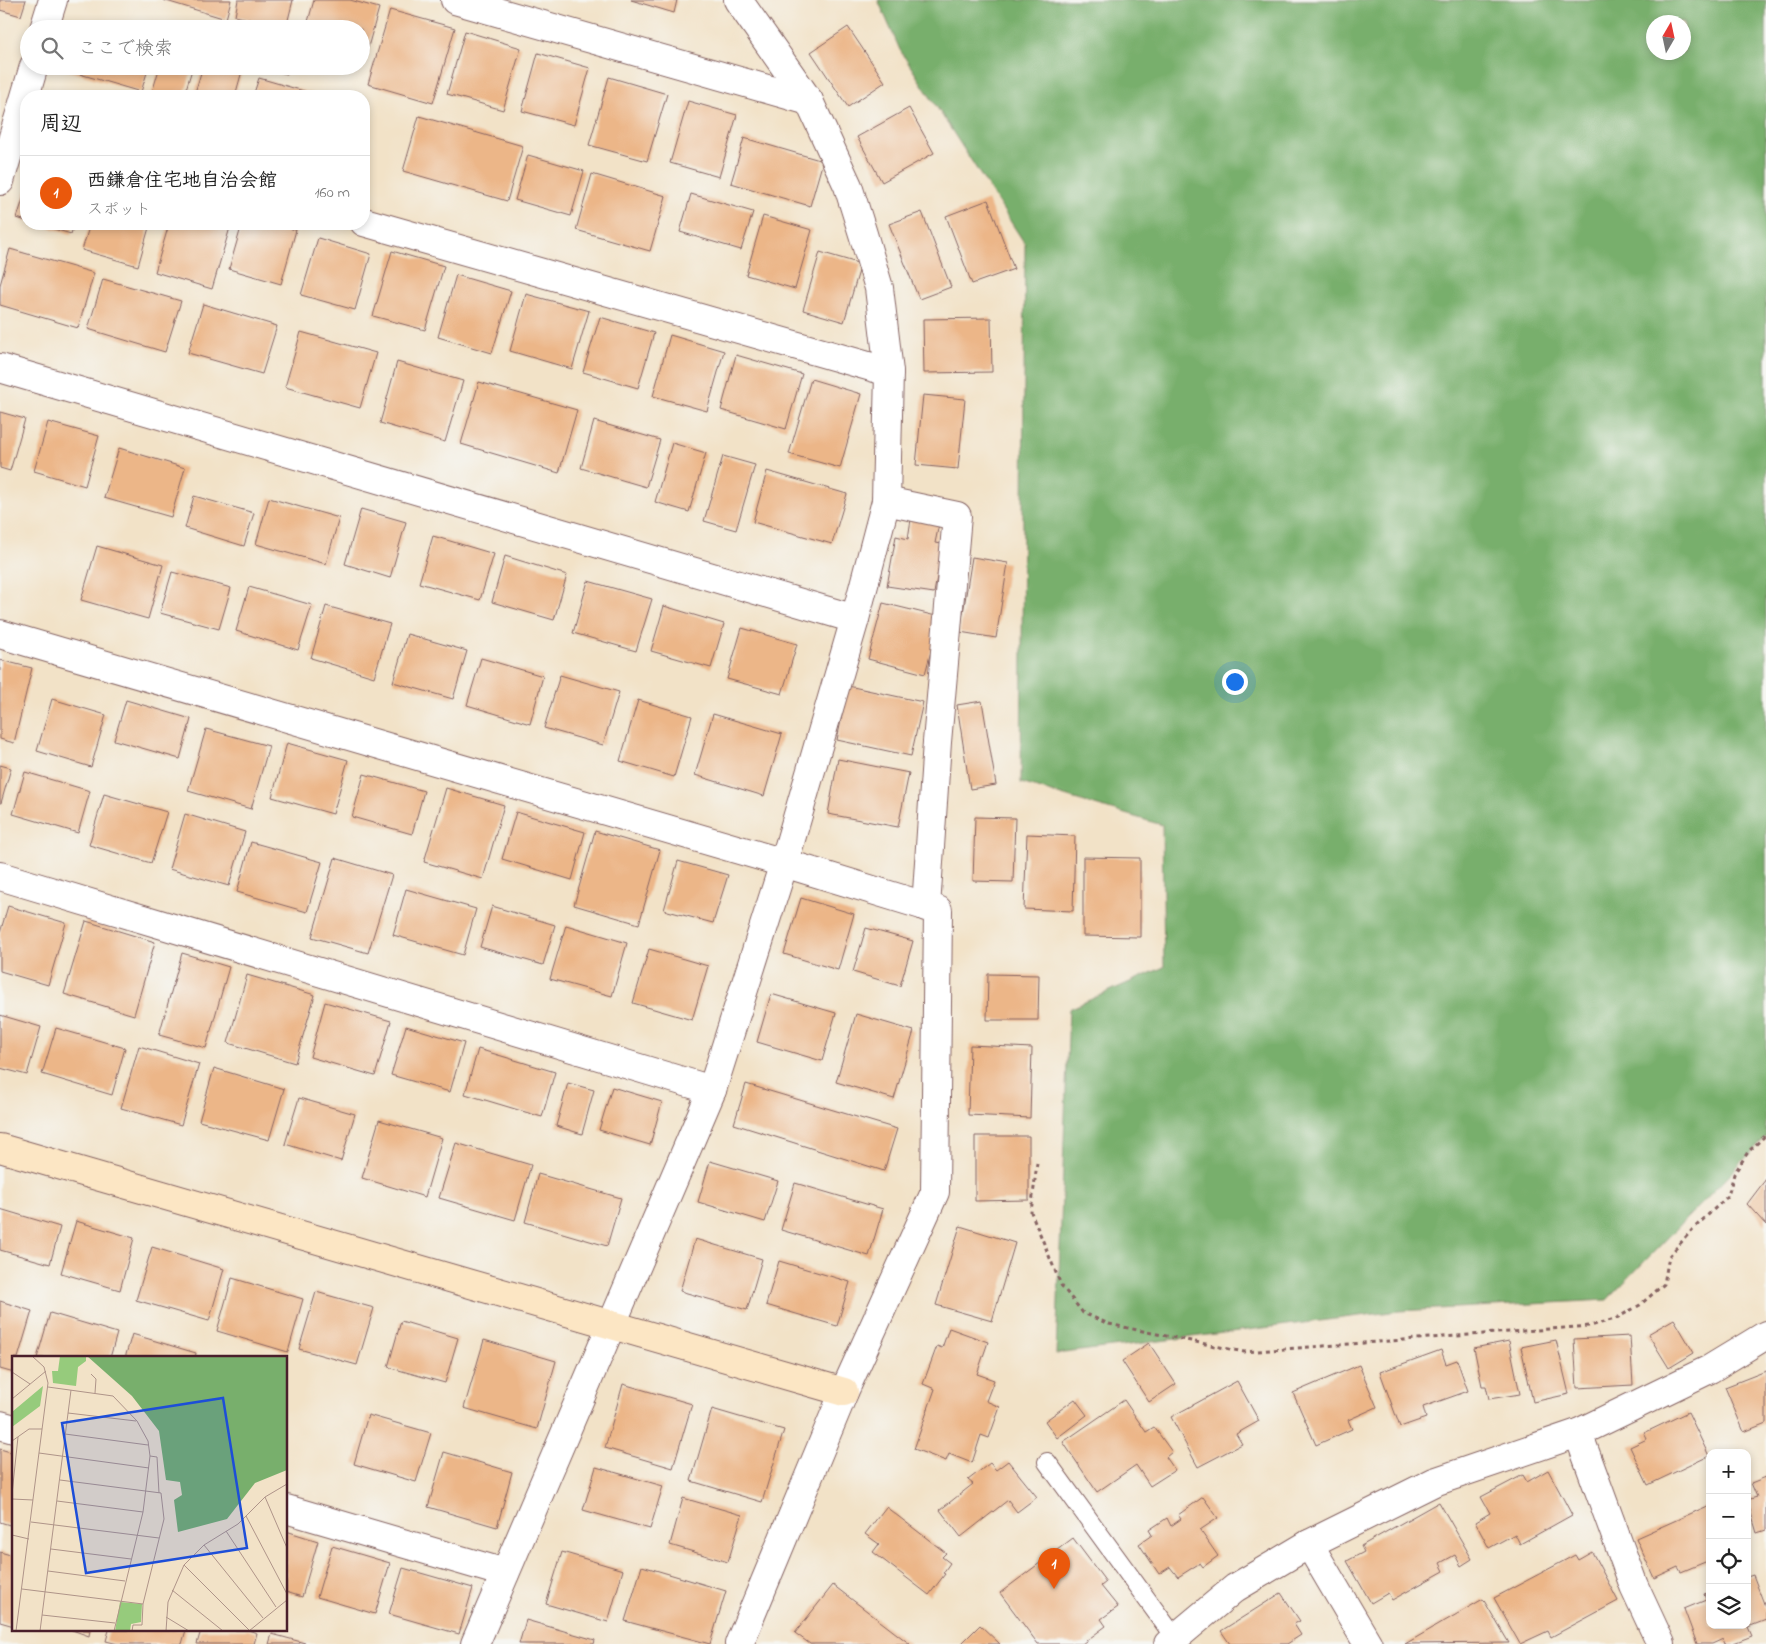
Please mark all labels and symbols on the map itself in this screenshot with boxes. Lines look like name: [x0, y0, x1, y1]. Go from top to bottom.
north arrow: [1646, 15, 1691, 60]
your location: [1222, 669, 1248, 695]
inset map: [12, 1356, 288, 1632]
pin: 1: [1038, 1548, 1070, 1589]

